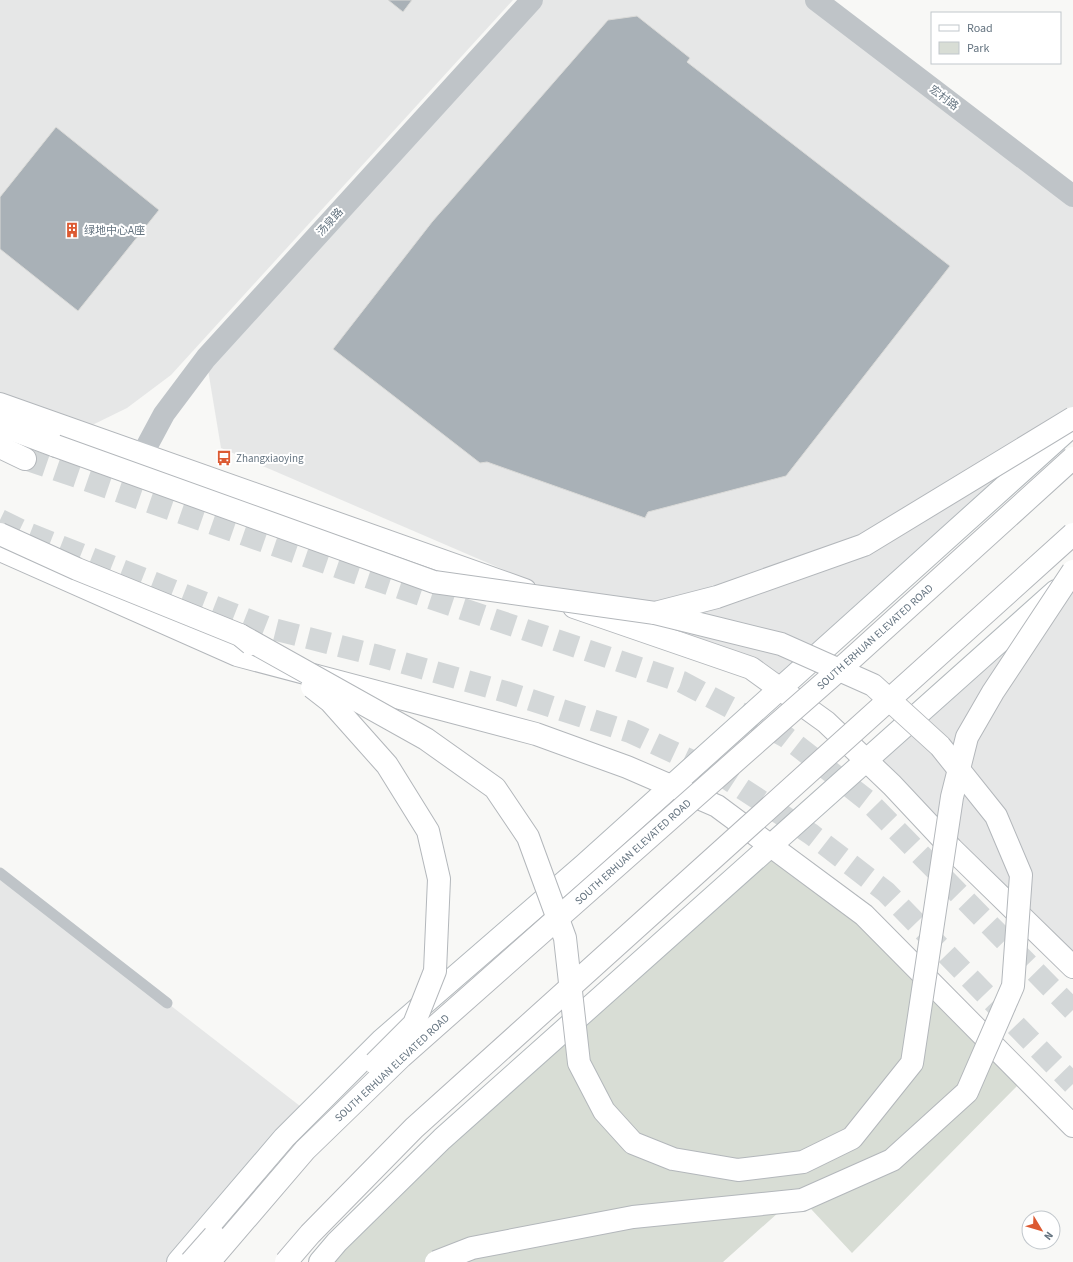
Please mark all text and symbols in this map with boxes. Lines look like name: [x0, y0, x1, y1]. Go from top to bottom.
legend: [931, 12, 1061, 64]
text: Road: [967, 20, 993, 37]
text: Park: [967, 40, 989, 57]
street label: 宏村路: [926, 82, 962, 114]
street label: 汤泉路: [313, 205, 347, 239]
building icon: 绿地中心A座: [63, 221, 81, 239]
place label: 绿地中心A座: [84, 223, 145, 238]
bus stop icon: Zhangxiaoying: [215, 449, 233, 467]
place label: Zhangxiaoying: [236, 451, 304, 466]
street label: SOUTH ERHUAN ELEVATED ROAD: [814, 581, 937, 693]
street label: SOUTH ERHUAN ELEVATED ROAD: [572, 796, 695, 908]
street label: SOUTH ERHUAN ELEVATED ROAD: [331, 1011, 453, 1125]
north arrow: [1021, 1210, 1061, 1250]
text: N: [1040, 1228, 1057, 1243]

